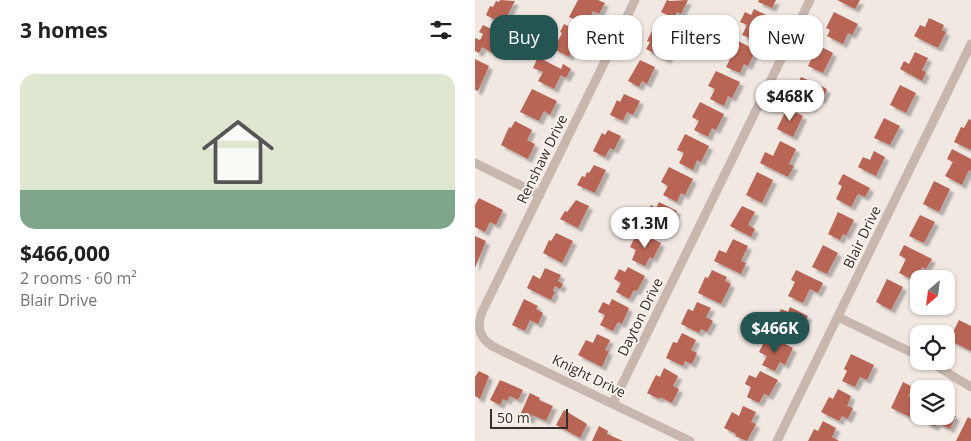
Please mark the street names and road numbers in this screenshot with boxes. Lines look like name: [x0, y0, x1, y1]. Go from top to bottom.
street label: Renshaw Drive: [512, 111, 571, 206]
street label: Blair Drive: [838, 202, 885, 271]
street label: Dayton Drive: [612, 274, 667, 359]
street label: Knight Drive: [549, 350, 629, 402]

